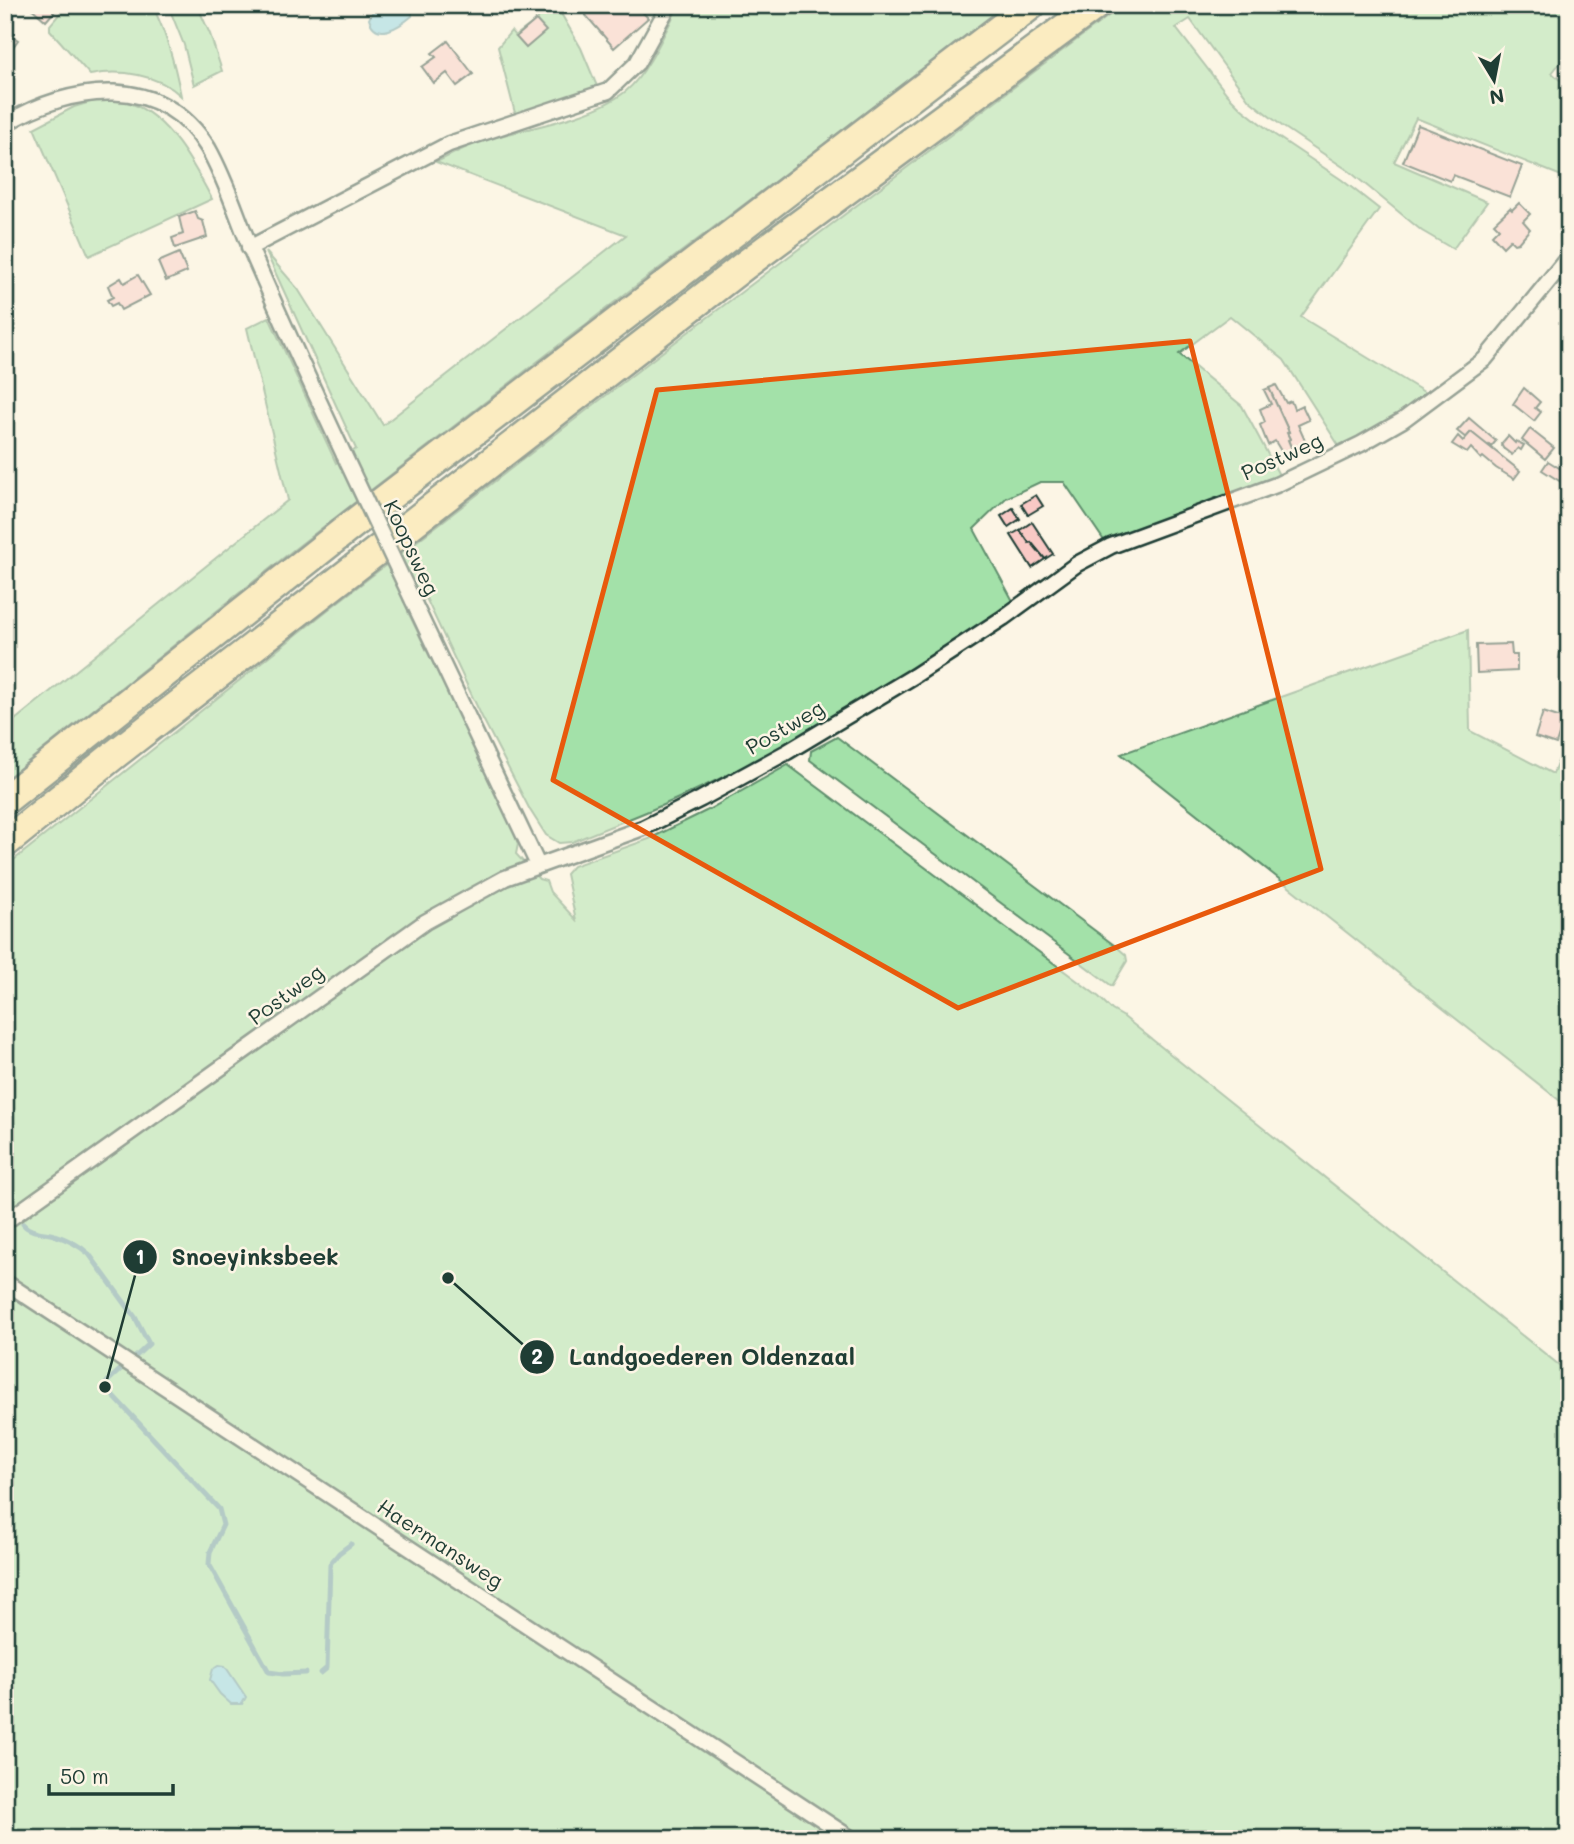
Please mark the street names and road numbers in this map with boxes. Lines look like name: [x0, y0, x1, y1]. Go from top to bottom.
street label: Postweg: [1237, 426, 1326, 485]
street label: Koopsweg: [379, 495, 446, 599]
street label: Postweg: [740, 693, 828, 760]
street label: Postweg: [242, 958, 328, 1030]
street label: Haermansweg: [373, 1492, 509, 1593]

